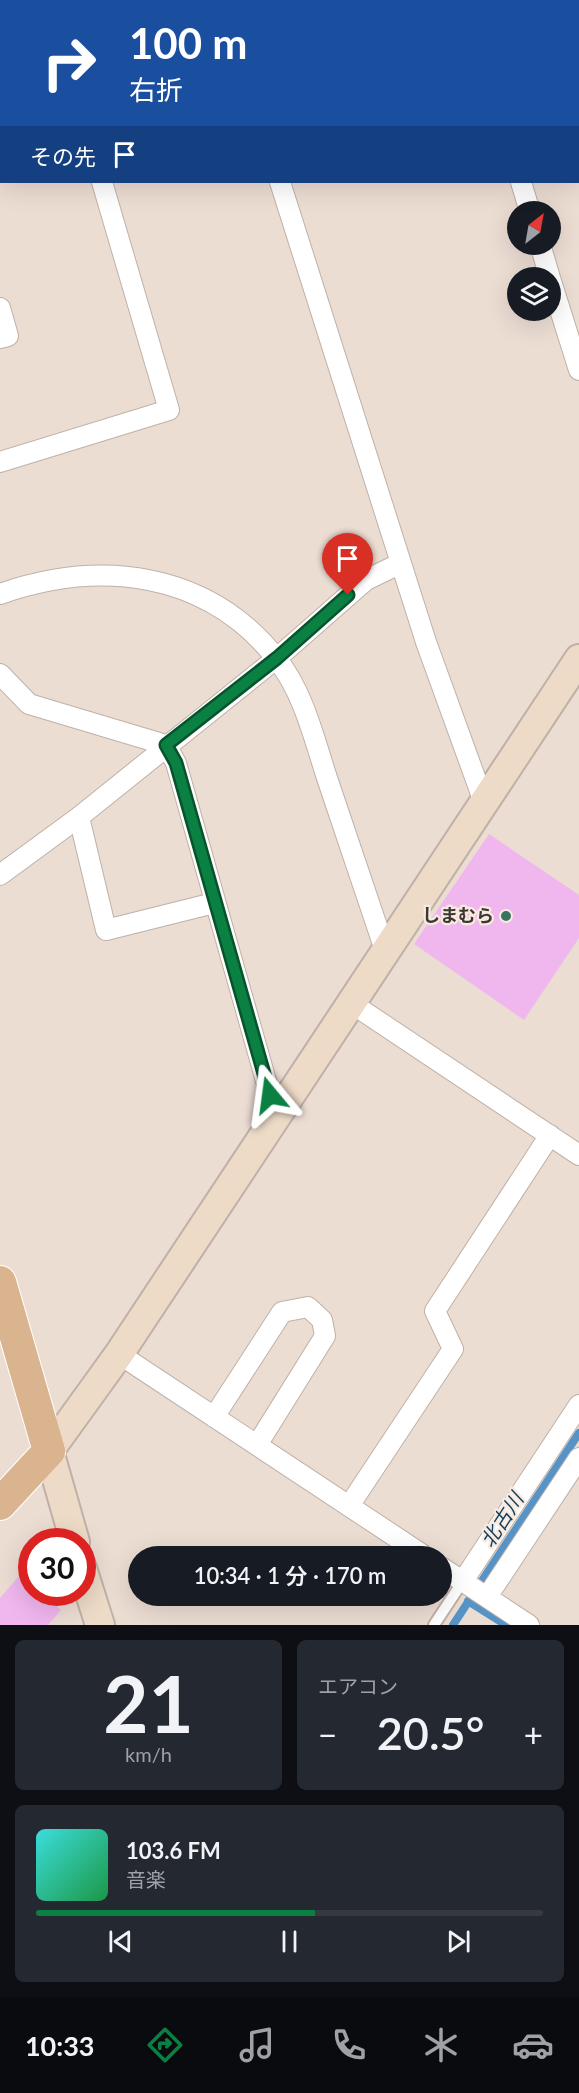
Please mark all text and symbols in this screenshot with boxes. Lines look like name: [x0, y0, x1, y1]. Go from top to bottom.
text: 100 m: [129, 18, 247, 68]
icon: right: [30, 24, 108, 102]
text: 右折: [129, 73, 183, 106]
icon: arrive: [108, 138, 141, 171]
text: その先: [30, 143, 96, 170]
north arrow: [507, 201, 561, 255]
map controls: [507, 201, 561, 321]
button: layers: [507, 267, 561, 321]
pin: [322, 533, 373, 595]
icon: arrive: [331, 542, 364, 575]
place label: しまむら: [422, 904, 494, 926]
marker: しまむら: [499, 909, 513, 923]
position arrow: [238, 1063, 302, 1127]
water label: 北古川: [475, 1486, 529, 1551]
speed limit sign: 30: [18, 1528, 96, 1606]
text: 10:34 · 1 分 · 170 m: [194, 1562, 386, 1589]
text: 21: [103, 1656, 194, 1750]
text: エアコン: [318, 1674, 398, 1698]
text: 20.5°: [377, 1706, 484, 1760]
text: −: [318, 1714, 337, 1754]
text: +: [524, 1714, 543, 1754]
text: km/h: [125, 1742, 172, 1766]
text: 103.6 FM: [126, 1837, 221, 1864]
text: 音楽: [126, 1867, 166, 1891]
icon: previous: [104, 1925, 137, 1958]
icon: pause: [273, 1925, 306, 1958]
icon: next: [442, 1925, 475, 1958]
icon: directions: [144, 2024, 186, 2066]
icon: music: [236, 2024, 278, 2066]
icon: phone: [328, 2024, 370, 2066]
icon: climate: [420, 2024, 462, 2066]
icon: car: [512, 2024, 554, 2066]
text: 10:33: [25, 2029, 95, 2062]

